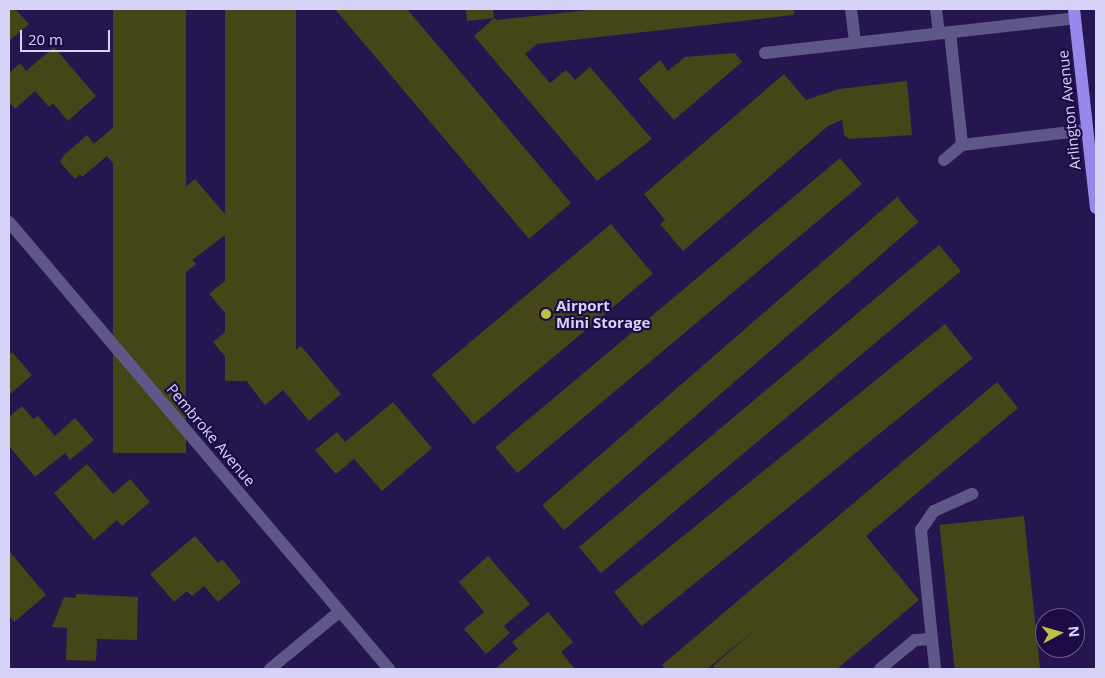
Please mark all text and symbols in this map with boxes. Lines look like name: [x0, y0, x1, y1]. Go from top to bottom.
scale bar: [22, 20, 112, 52]
text: 20 m: [28, 29, 63, 49]
street label: Arlington Avenue: [1054, 49, 1084, 171]
place label: Airport Mini Storage: [556, 296, 650, 331]
marker: Airport Mini Storage: [540, 308, 552, 320]
street label: Pembroke Avenue: [163, 380, 259, 490]
north arrow: [1035, 608, 1085, 658]
text: N: [1064, 625, 1084, 638]

